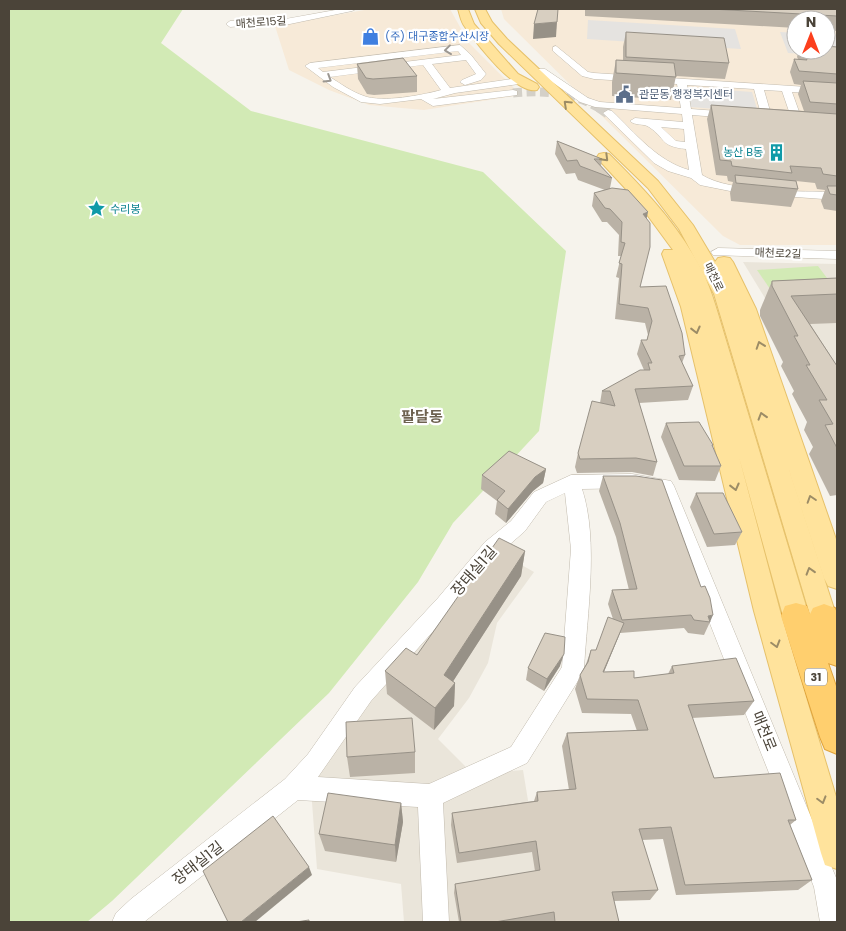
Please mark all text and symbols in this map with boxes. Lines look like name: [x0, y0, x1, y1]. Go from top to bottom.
north arrow: [786, 10, 836, 60]
street label: 매천로15길: [235, 12, 287, 32]
text: N: [806, 12, 816, 32]
shop icon: (주) 대구종합수산시장: [361, 26, 381, 46]
place label: (주) 대구종합수산시장: [385, 28, 489, 44]
one-way arrow: [444, 44, 452, 55]
one-way arrow: [323, 73, 332, 82]
public building icon: 관문동 행정복지센터: [615, 84, 635, 104]
place label: 관문동 행정복지센터: [639, 86, 733, 102]
one-way arrow: [564, 101, 573, 110]
building icon: 농산 B동: [767, 142, 787, 162]
place label: 농산 B동: [723, 144, 763, 160]
one-way arrow: [600, 153, 609, 162]
place icon: 수리봉: [86, 199, 106, 219]
place label: 수리봉: [110, 201, 140, 217]
street label: 매천로2길: [754, 244, 802, 262]
street label: 매천로: [700, 260, 728, 294]
one-way arrow: [690, 325, 701, 334]
one-way arrow: [756, 341, 766, 349]
district label: 팔달동: [401, 406, 443, 427]
one-way arrow: [757, 412, 767, 421]
one-way arrow: [729, 483, 740, 492]
one-way arrow: [807, 495, 817, 504]
street label: 장태실1길: [446, 541, 501, 600]
one-way arrow: [805, 568, 815, 576]
one-way arrow: [771, 640, 781, 648]
road number: 31: [805, 669, 827, 686]
street label: 매천로: [747, 708, 782, 754]
one-way arrow: [817, 796, 827, 804]
street label: 장태실1길: [168, 836, 228, 889]

